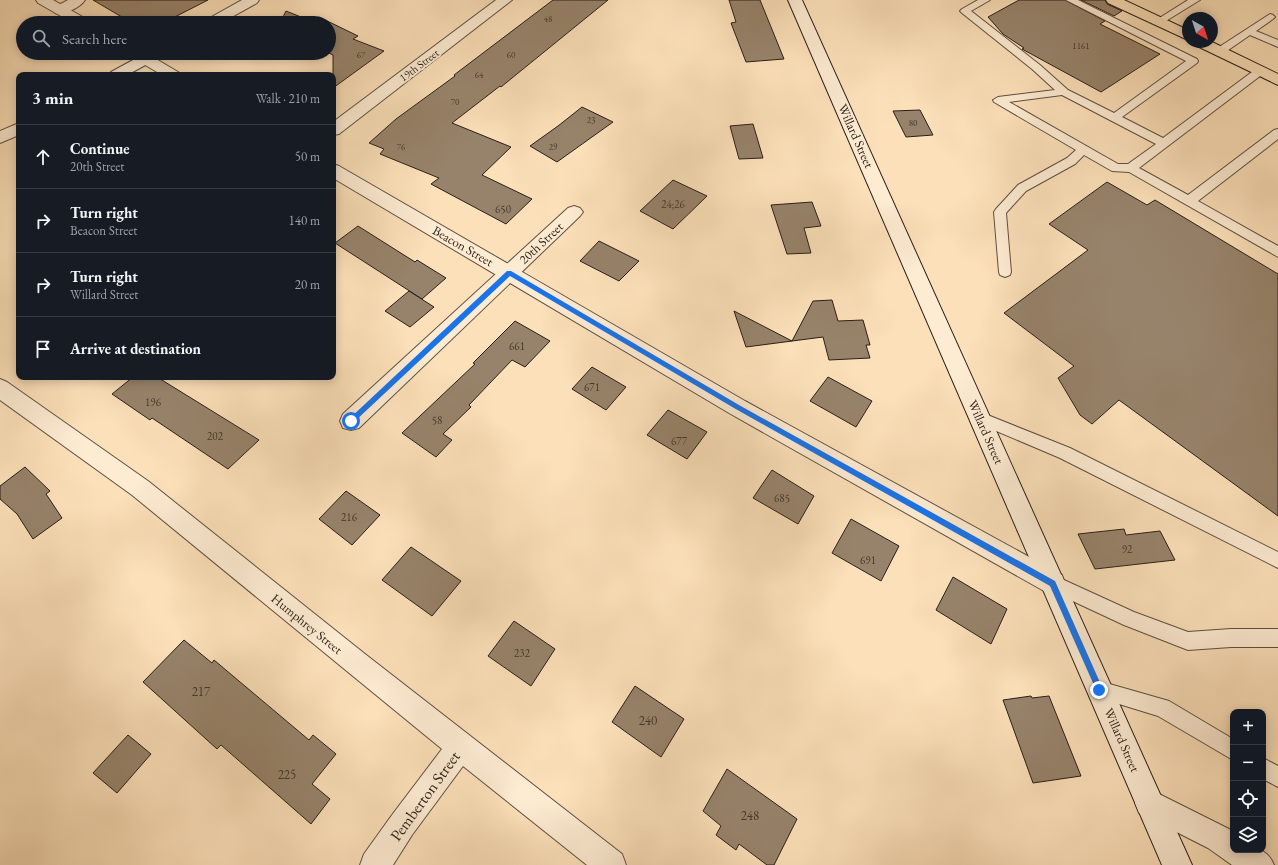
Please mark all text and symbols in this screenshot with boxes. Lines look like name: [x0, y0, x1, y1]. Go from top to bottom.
north arrow: [1182, 12, 1218, 48]
house number: 48: [544, 13, 552, 25]
search box: [16, 16, 336, 60]
icon: search: [30, 27, 52, 49]
text: Search here: [62, 29, 127, 48]
house number: 1161: [1072, 40, 1090, 52]
street label: 19th Street: [396, 45, 442, 84]
house number: 67: [357, 49, 366, 61]
house number: 60: [507, 49, 516, 61]
house number: 64: [475, 69, 484, 81]
text: 3 min: [32, 87, 73, 109]
text: Walk · 210 m: [256, 90, 320, 107]
house number: 70: [451, 96, 460, 108]
street label: Willard Street: [834, 101, 878, 171]
house number: 23: [587, 114, 595, 126]
house number: 80: [909, 117, 918, 129]
text: Continue: [70, 139, 130, 158]
house number: 76: [397, 141, 406, 153]
house number: 29: [549, 141, 558, 153]
icon: ahead: [32, 146, 54, 168]
text: 50 m: [295, 148, 320, 165]
text: 20th Street: [70, 158, 124, 175]
house number: 24;26: [661, 197, 686, 211]
house number: 650: [495, 202, 511, 216]
text: Turn right: [70, 203, 138, 222]
icon: right: [32, 210, 54, 232]
text: 140 m: [289, 212, 320, 229]
street label: 20th Street: [515, 218, 567, 268]
text: Beacon Street: [70, 222, 137, 239]
street label: Beacon Street: [430, 222, 496, 270]
text: Turn right: [70, 267, 138, 286]
icon: right: [32, 274, 54, 296]
text: 20 m: [295, 276, 320, 293]
text: Willard Street: [70, 286, 138, 303]
icon: arrive: [32, 338, 54, 360]
text: Arrive at destination: [70, 339, 201, 358]
house number: 661: [509, 339, 525, 353]
house number: 671: [584, 380, 600, 394]
house number: 196: [145, 395, 162, 409]
street label: Willard Street: [964, 397, 1008, 467]
route start: [342, 412, 360, 430]
house number: 58: [432, 413, 442, 427]
house number: 202: [207, 429, 224, 443]
house number: 677: [671, 434, 688, 448]
house number: 685: [774, 491, 790, 505]
house number: 216: [341, 510, 358, 524]
house number: 92: [1122, 542, 1133, 556]
house number: 691: [860, 553, 876, 567]
street label: Humphrey Street: [268, 590, 346, 658]
house number: 232: [514, 646, 531, 660]
route end: [1090, 681, 1108, 699]
house number: 217: [192, 683, 211, 700]
street label: Willard Street: [1100, 705, 1144, 775]
map controls: [1230, 709, 1266, 853]
button: +: [1230, 709, 1266, 745]
house number: 240: [639, 712, 657, 729]
button: −: [1230, 745, 1266, 781]
street label: Pemberton Street: [385, 747, 465, 845]
house number: 225: [278, 766, 296, 783]
button: locate: [1230, 781, 1266, 817]
house number: 248: [741, 807, 759, 824]
button: layers: [1230, 817, 1266, 853]

